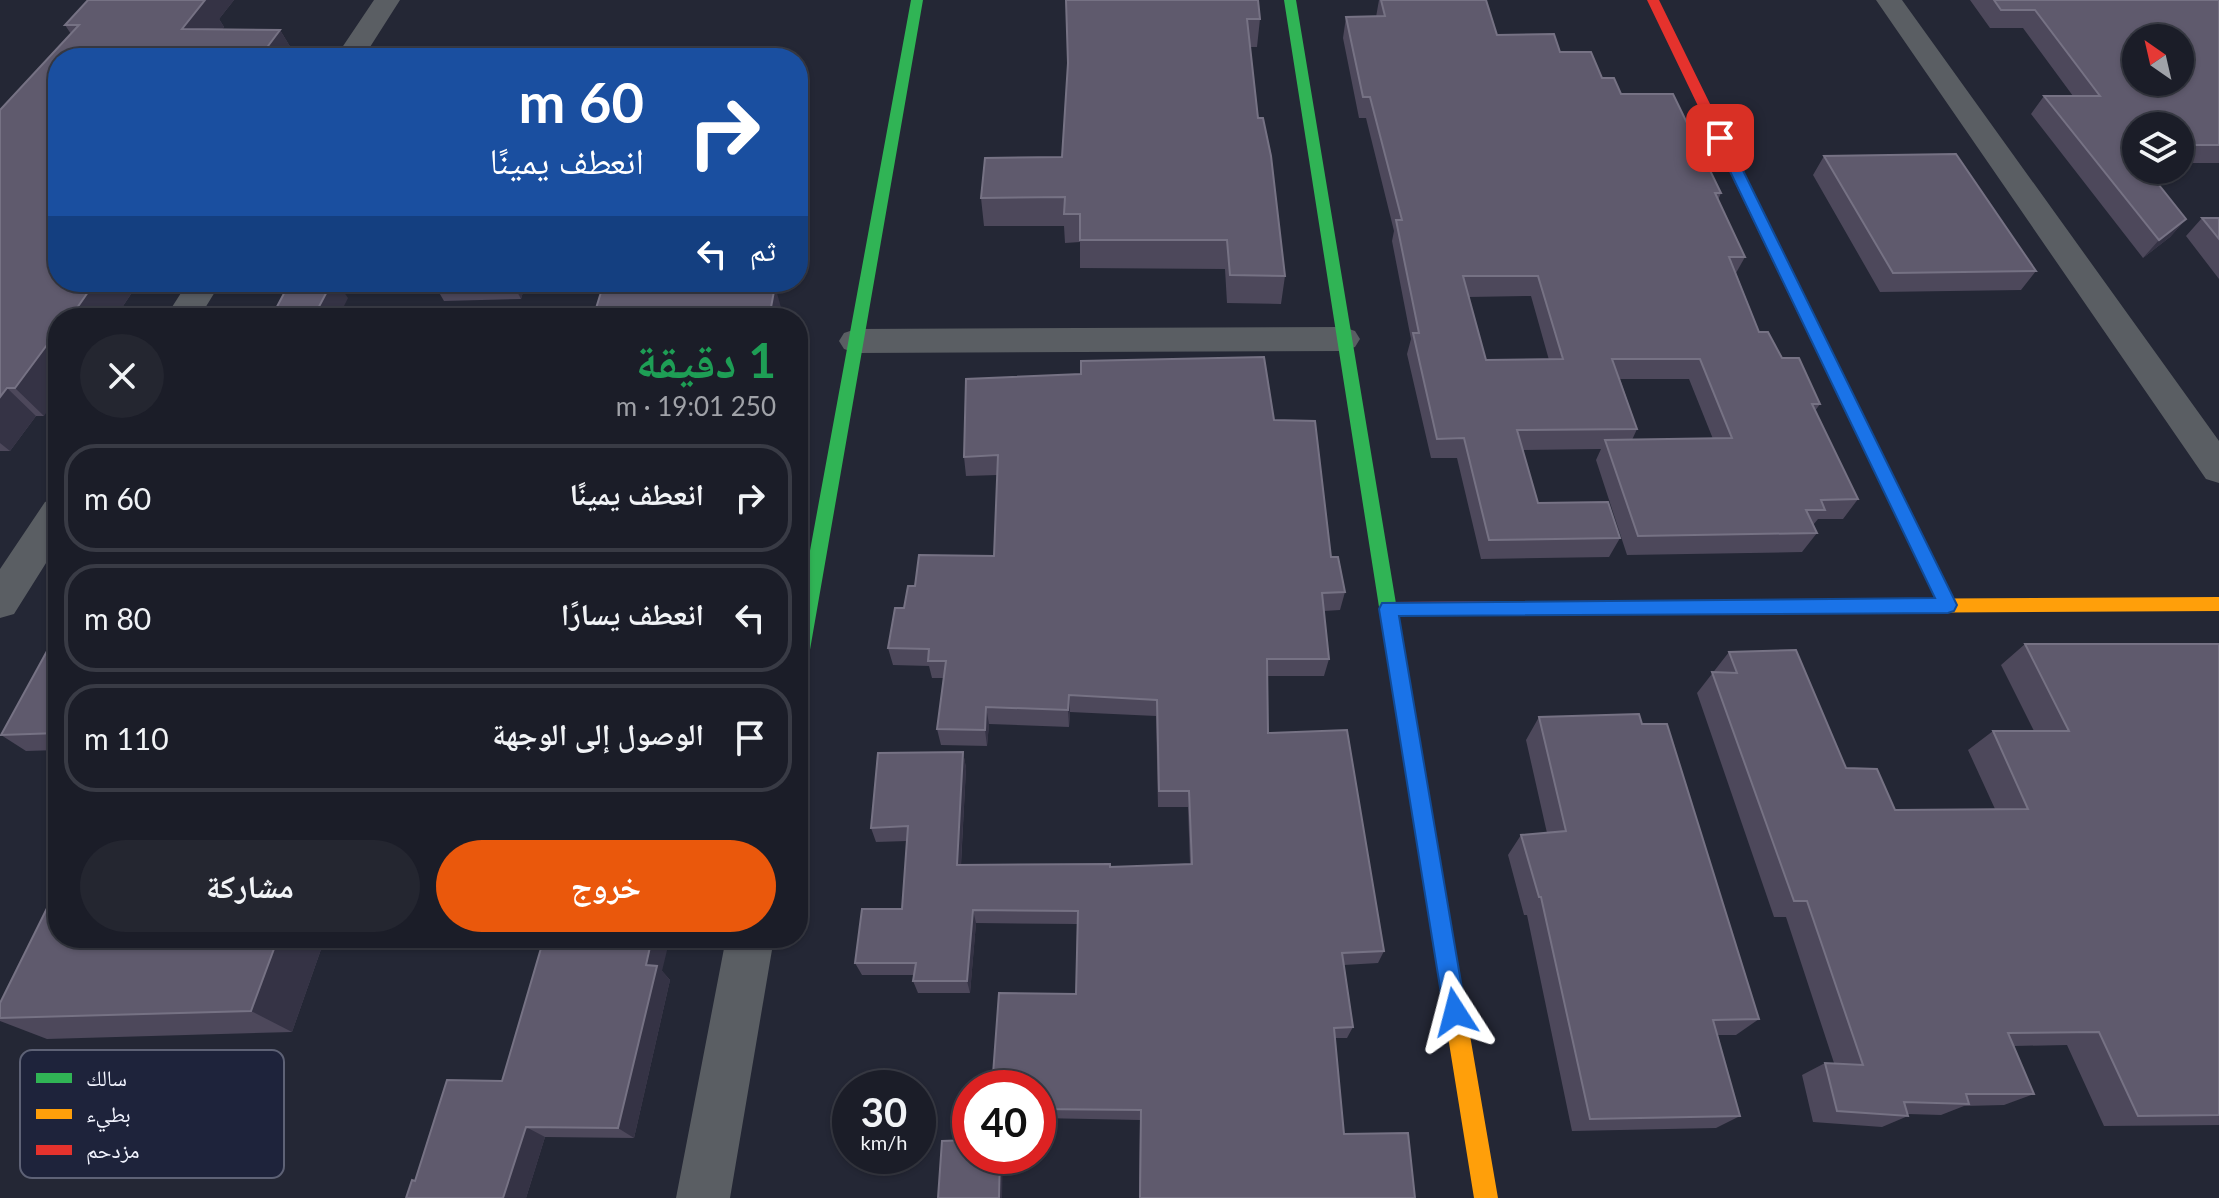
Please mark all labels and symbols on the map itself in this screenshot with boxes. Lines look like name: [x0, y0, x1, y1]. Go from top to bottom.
north arrow: [2122, 24, 2194, 96]
pin: [1686, 104, 1754, 172]
position arrow: [1413, 970, 1497, 1054]
legend: [20, 1050, 284, 1178]
text: سالك: [86, 1064, 127, 1091]
speed limit sign: 40: [952, 1070, 1056, 1174]
text: بطيء: [86, 1100, 131, 1132]
text: مزدحم: [86, 1136, 140, 1165]

